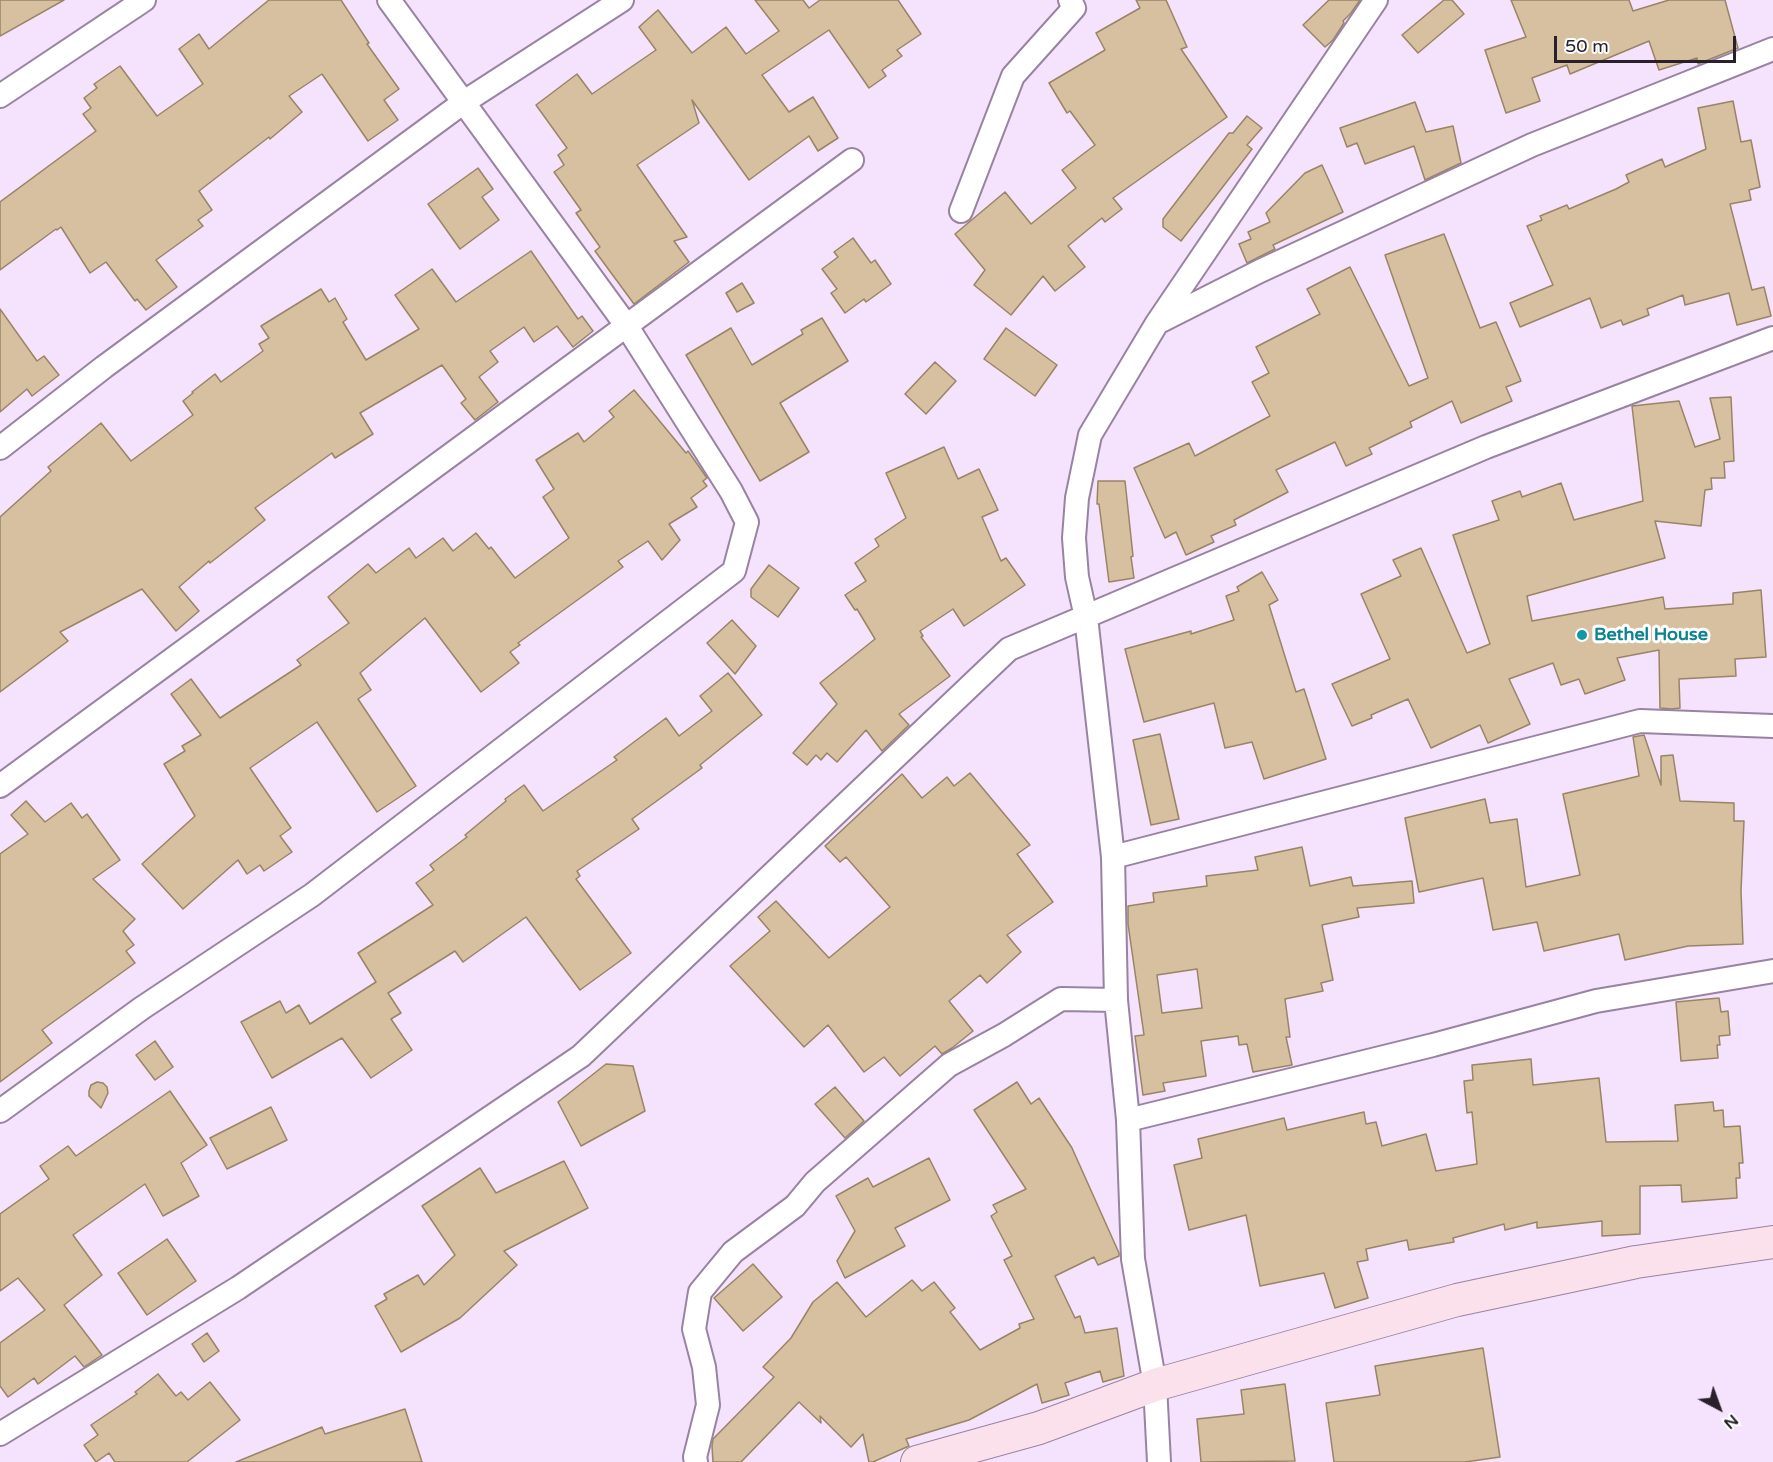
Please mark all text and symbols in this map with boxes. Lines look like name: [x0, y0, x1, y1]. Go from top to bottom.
scale bar: [1557, 24, 1738, 62]
text: 50 m: [1565, 35, 1609, 57]
place label: Bethel House: [1594, 624, 1708, 646]
marker: Bethel House: [1575, 628, 1589, 642]
north arrow: [1689, 1378, 1749, 1438]
text: N: [1719, 1410, 1742, 1433]

